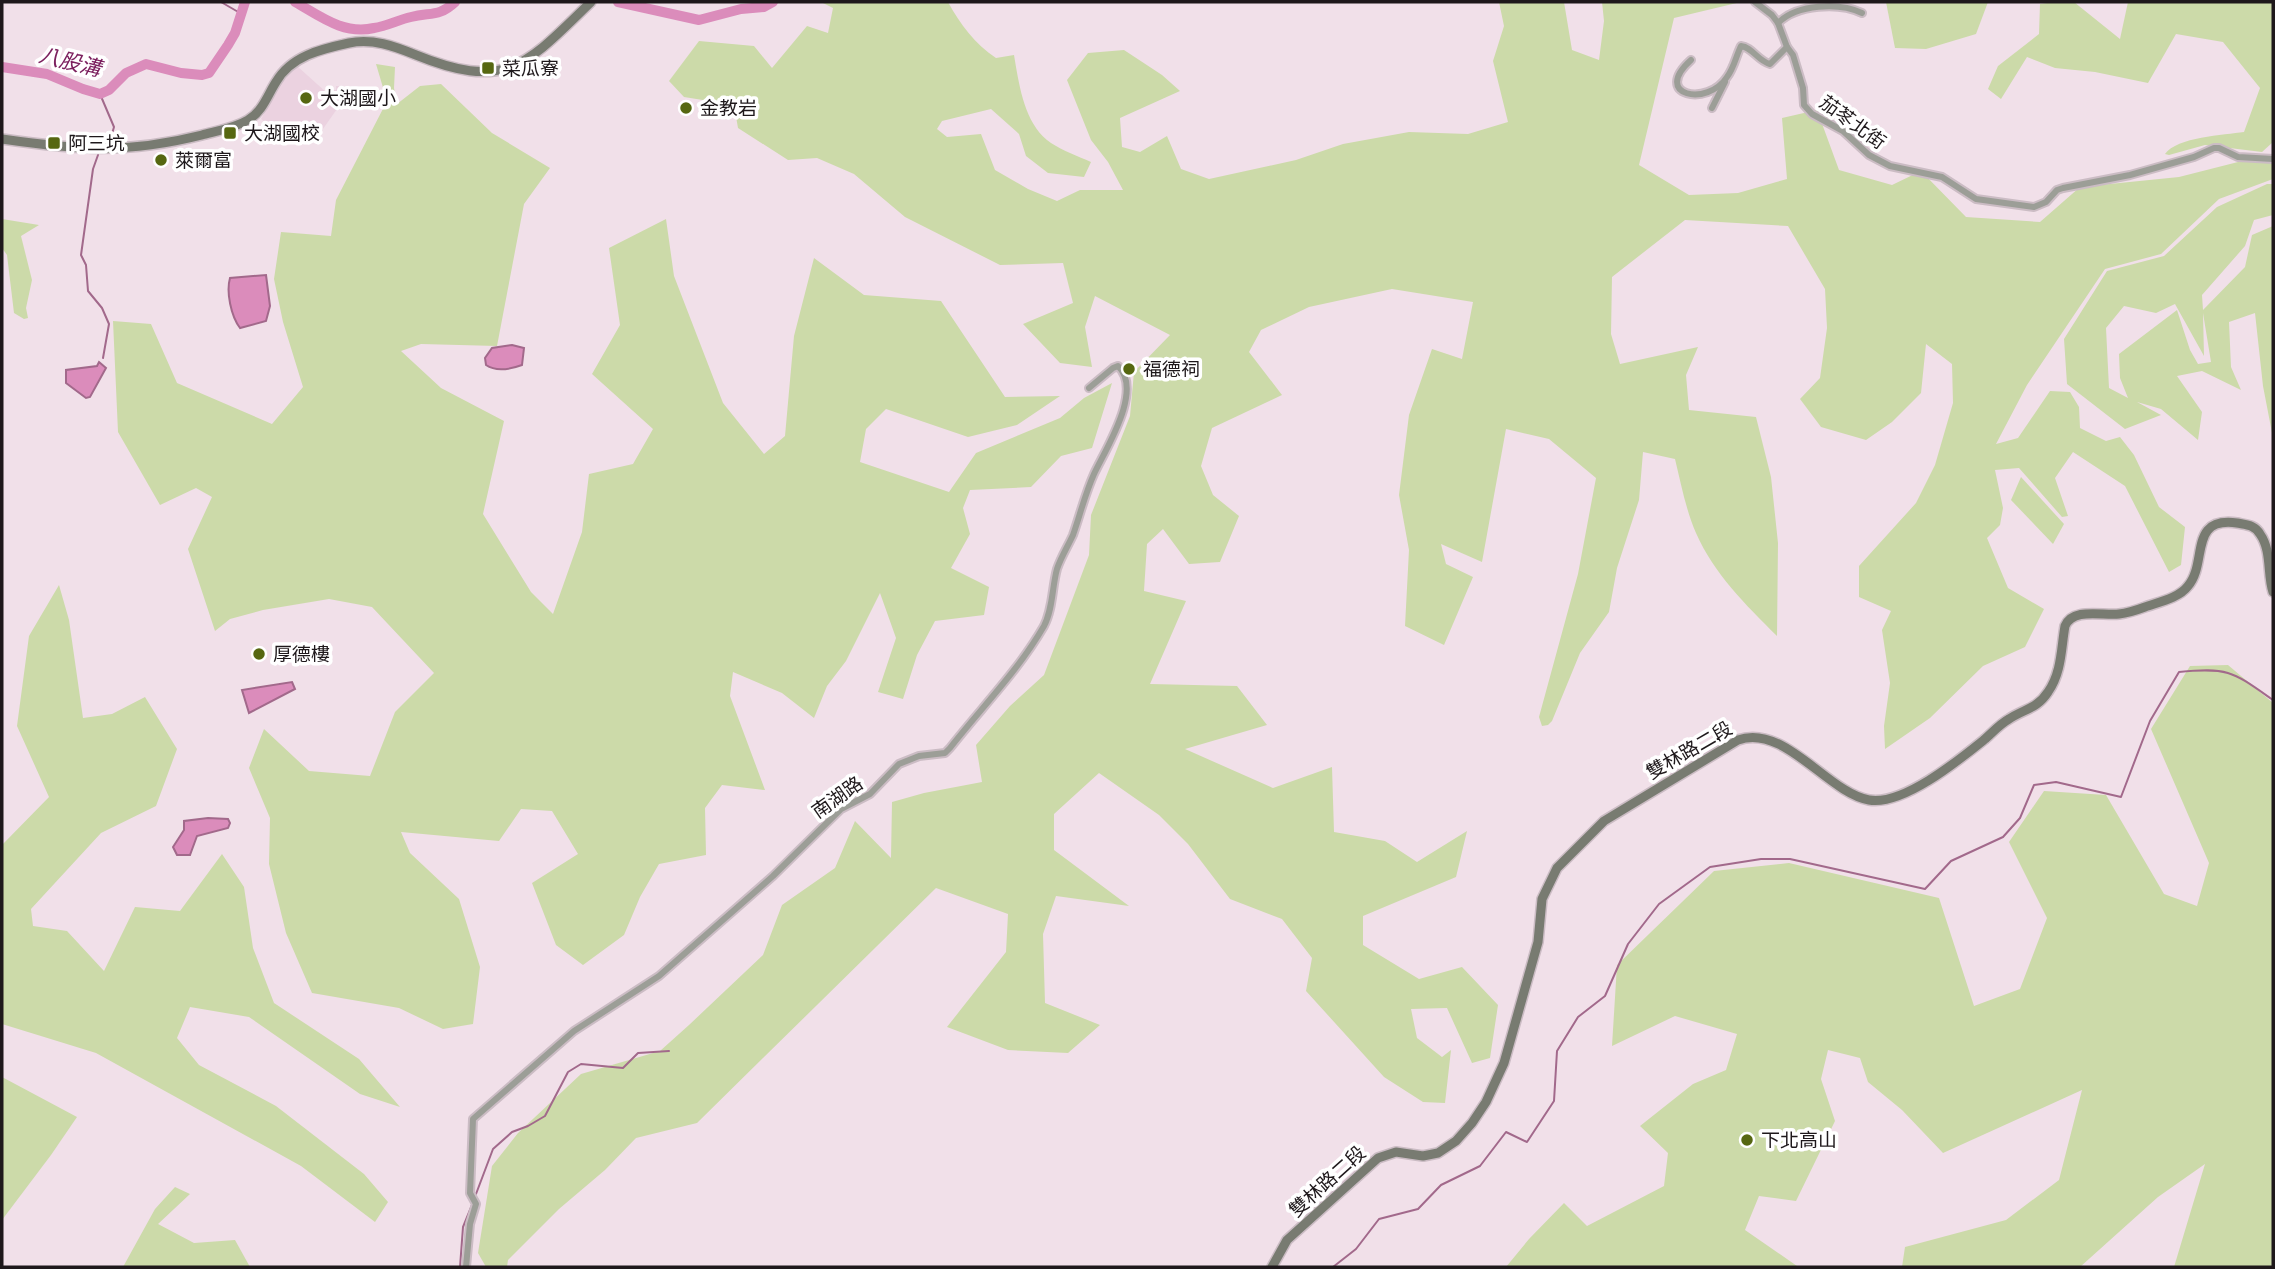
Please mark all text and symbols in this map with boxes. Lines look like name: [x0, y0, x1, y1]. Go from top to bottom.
water label: 八股溝: [37, 41, 107, 81]
place label: 菜瓜寮: [502, 56, 559, 79]
marker: 菜瓜寮: [480, 60, 496, 76]
place label: 大湖國小: [320, 86, 396, 109]
marker: 大湖國小: [298, 90, 314, 106]
street label: 茄苳北街: [1816, 90, 1891, 153]
place label: 金教岩: [700, 96, 757, 119]
marker: 金教岩: [678, 100, 694, 116]
place label: 大湖國校: [244, 121, 320, 144]
marker: 大湖國校: [222, 125, 238, 141]
place label: 阿三坑: [68, 131, 125, 154]
marker: 阿三坑: [46, 135, 62, 151]
place label: 萊爾富: [175, 148, 232, 171]
marker: 萊爾富: [153, 152, 169, 168]
place label: 福德祠: [1143, 357, 1200, 380]
marker: 福德祠: [1121, 361, 1137, 377]
place label: 厚德樓: [273, 642, 330, 665]
marker: 厚德樓: [251, 646, 267, 662]
street label: 雙林路二段: [1642, 716, 1736, 783]
street label: 南湖路: [807, 771, 867, 822]
place label: 下北高山: [1761, 1128, 1837, 1151]
marker: 下北高山: [1739, 1132, 1755, 1148]
street label: 雙林路二段: [1284, 1140, 1370, 1221]

